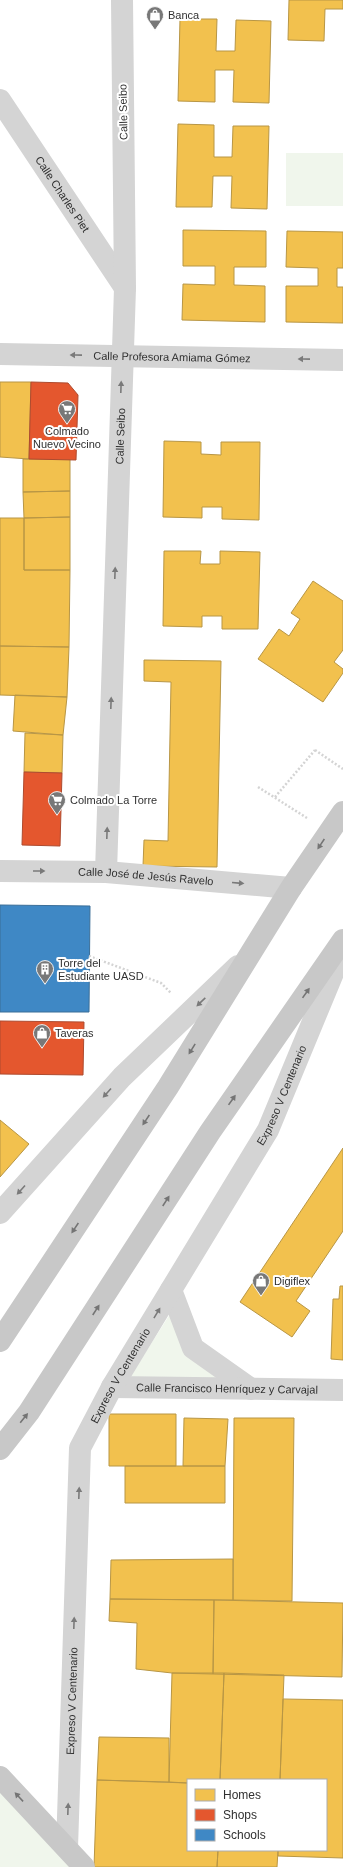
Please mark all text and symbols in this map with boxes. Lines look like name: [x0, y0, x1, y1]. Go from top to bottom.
shop icon: Banca: [145, 5, 165, 30]
place label: Banca: [168, 9, 200, 21]
street label: Calle Seibo: [117, 84, 129, 140]
street label: Calle Charles Piet: [33, 154, 92, 234]
street label: Calle Profesora Amiama Gómez: [93, 350, 251, 364]
one-way arrow: [69, 352, 82, 358]
one-way arrow: [297, 356, 310, 362]
one-way arrow: [118, 380, 124, 393]
supermarket icon: Colmado Nuevo Vecino: [57, 399, 77, 424]
street label: Calle Seibo: [113, 408, 127, 465]
place label: Colmado Nuevo Vecino: [33, 425, 101, 450]
one-way arrow: [112, 566, 118, 579]
one-way arrow: [108, 696, 114, 709]
supermarket icon: Colmado La Torre: [47, 790, 67, 815]
place label: Colmado La Torre: [70, 794, 157, 806]
one-way arrow: [104, 826, 110, 839]
one-way arrow: [317, 839, 325, 849]
street label: Calle José de Jesús Ravelo: [78, 866, 214, 887]
one-way arrow: [33, 868, 46, 874]
one-way arrow: [232, 880, 245, 887]
place label: Torre del Estudiante UASD: [58, 957, 144, 982]
building icon: Torre del Estudiante UASD: [35, 959, 55, 984]
one-way arrow: [302, 988, 310, 999]
one-way arrow: [196, 997, 206, 1007]
shop icon: Taveras: [32, 1023, 52, 1048]
place label: Taveras: [55, 1027, 94, 1039]
one-way arrow: [188, 1044, 196, 1054]
street label: Expreso V Centenario: [254, 1044, 308, 1147]
one-way arrow: [103, 1087, 112, 1098]
one-way arrow: [228, 1095, 236, 1106]
one-way arrow: [142, 1115, 150, 1125]
one-way arrow: [17, 1185, 26, 1194]
one-way arrow: [163, 1195, 170, 1206]
one-way arrow: [71, 1223, 78, 1234]
shop icon: Digiflex: [251, 1271, 271, 1296]
place label: Digiflex: [274, 1275, 311, 1287]
one-way arrow: [92, 1305, 100, 1315]
one-way arrow: [153, 1308, 161, 1318]
street label: Expreso V Centenario: [88, 1326, 152, 1425]
street label: Calle Francisco Henríquez y Carvajal: [136, 1381, 318, 1396]
one-way arrow: [20, 1413, 29, 1424]
one-way arrow: [75, 1487, 82, 1499]
one-way arrow: [71, 1616, 77, 1629]
street label: Expreso V Centenario: [64, 1647, 80, 1755]
legend: [187, 1779, 327, 1851]
text: Homes: [223, 1788, 261, 1802]
one-way arrow: [15, 1792, 24, 1802]
one-way arrow: [65, 1802, 71, 1815]
text: Shops: [223, 1808, 257, 1822]
text: Schools: [223, 1828, 266, 1842]

